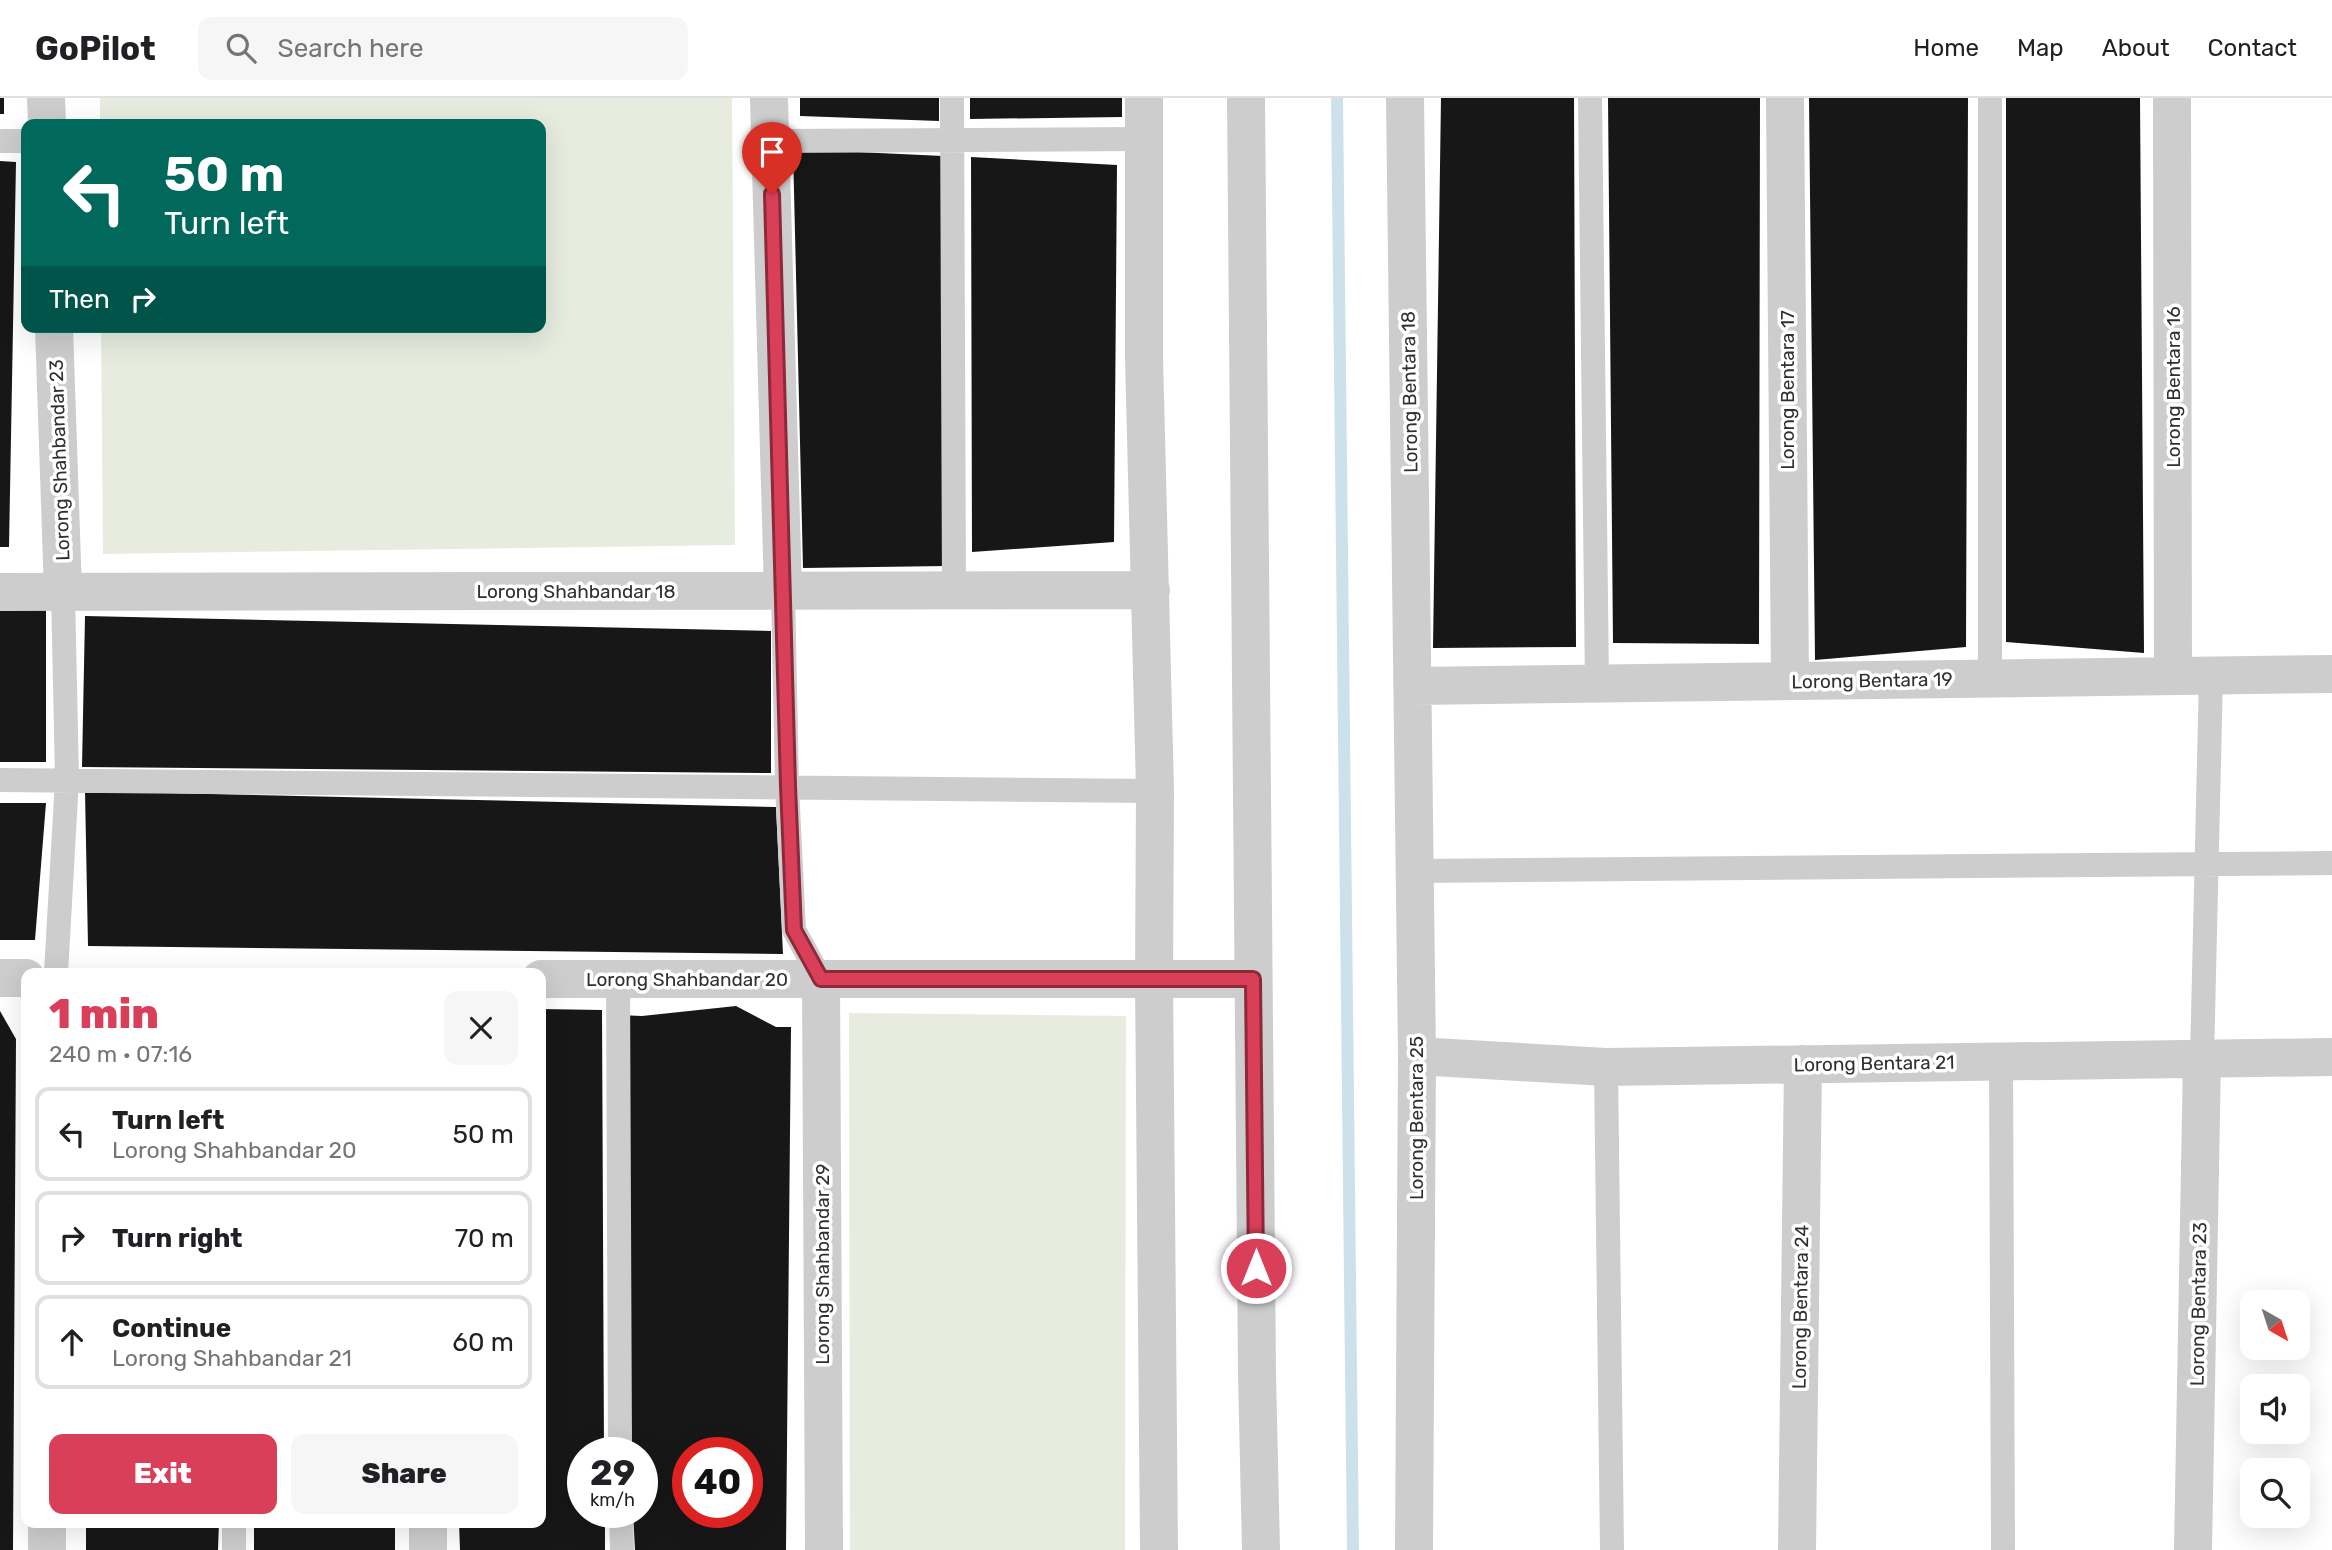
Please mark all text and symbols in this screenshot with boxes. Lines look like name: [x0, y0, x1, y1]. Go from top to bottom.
search box: [198, 17, 688, 80]
text: GoPilot: [35, 29, 156, 68]
icon: search: [222, 29, 260, 67]
text: Search here: [278, 33, 423, 64]
text: Home: [1913, 34, 1979, 62]
text: Map: [2017, 34, 2064, 62]
text: About: [2102, 34, 2170, 62]
text: Contact: [2208, 34, 2297, 62]
pin: [742, 122, 802, 194]
icon: arrive: [753, 133, 791, 171]
text: 50 m: [164, 145, 284, 203]
icon: left: [49, 147, 140, 238]
text: Turn left: [164, 204, 289, 242]
icon: right: [124, 280, 162, 318]
text: Then: [49, 284, 110, 315]
street label: Lorong Bentara 16: [2162, 306, 2185, 468]
street label: Lorong Bentara 17: [1776, 310, 1799, 470]
street label: Lorong Bentara 18: [1397, 311, 1422, 473]
street label: Lorong Shahbandar 23: [44, 359, 75, 561]
street label: Lorong Shahbandar 18: [476, 580, 676, 603]
street label: Lorong Bentara 19: [1791, 668, 1953, 693]
street label: Lorong Shahbandar 20: [586, 968, 788, 991]
text: 1 min: [49, 989, 159, 1039]
button: close: [444, 991, 518, 1065]
street label: Lorong Bentara 25: [1405, 1036, 1428, 1200]
text: 240 m · 07:16: [49, 1040, 192, 1068]
street label: Lorong Bentara 21: [1793, 1051, 1955, 1076]
text: Turn left: [112, 1105, 224, 1136]
icon: left: [53, 1115, 91, 1153]
text: 50 m: [453, 1119, 514, 1150]
text: Lorong Shahbandar 20: [112, 1136, 357, 1164]
street label: Lorong Shahbandar 29: [811, 1163, 834, 1365]
icon: right: [53, 1219, 91, 1257]
street label: Lorong Bentara 23: [2186, 1222, 2211, 1386]
text: Turn right: [112, 1223, 242, 1254]
text: 70 m: [455, 1223, 514, 1254]
street label: Lorong Bentara 24: [1788, 1224, 1813, 1389]
position arrow: [1219, 1231, 1293, 1305]
north arrow: [2240, 1290, 2310, 1360]
map controls: [2240, 1290, 2310, 1528]
text: Continue: [112, 1313, 231, 1344]
icon: ahead: [53, 1323, 91, 1361]
text: 60 m: [452, 1327, 514, 1358]
text: Lorong Shahbandar 21: [112, 1344, 352, 1372]
button: sound: [2240, 1374, 2310, 1444]
button: Exit: [49, 1434, 277, 1514]
button: Share: [291, 1434, 518, 1514]
speed limit sign: 40: [672, 1437, 763, 1528]
text: 29: [590, 1452, 635, 1494]
button: search: [2240, 1458, 2310, 1528]
text: km/h: [590, 1489, 635, 1511]

